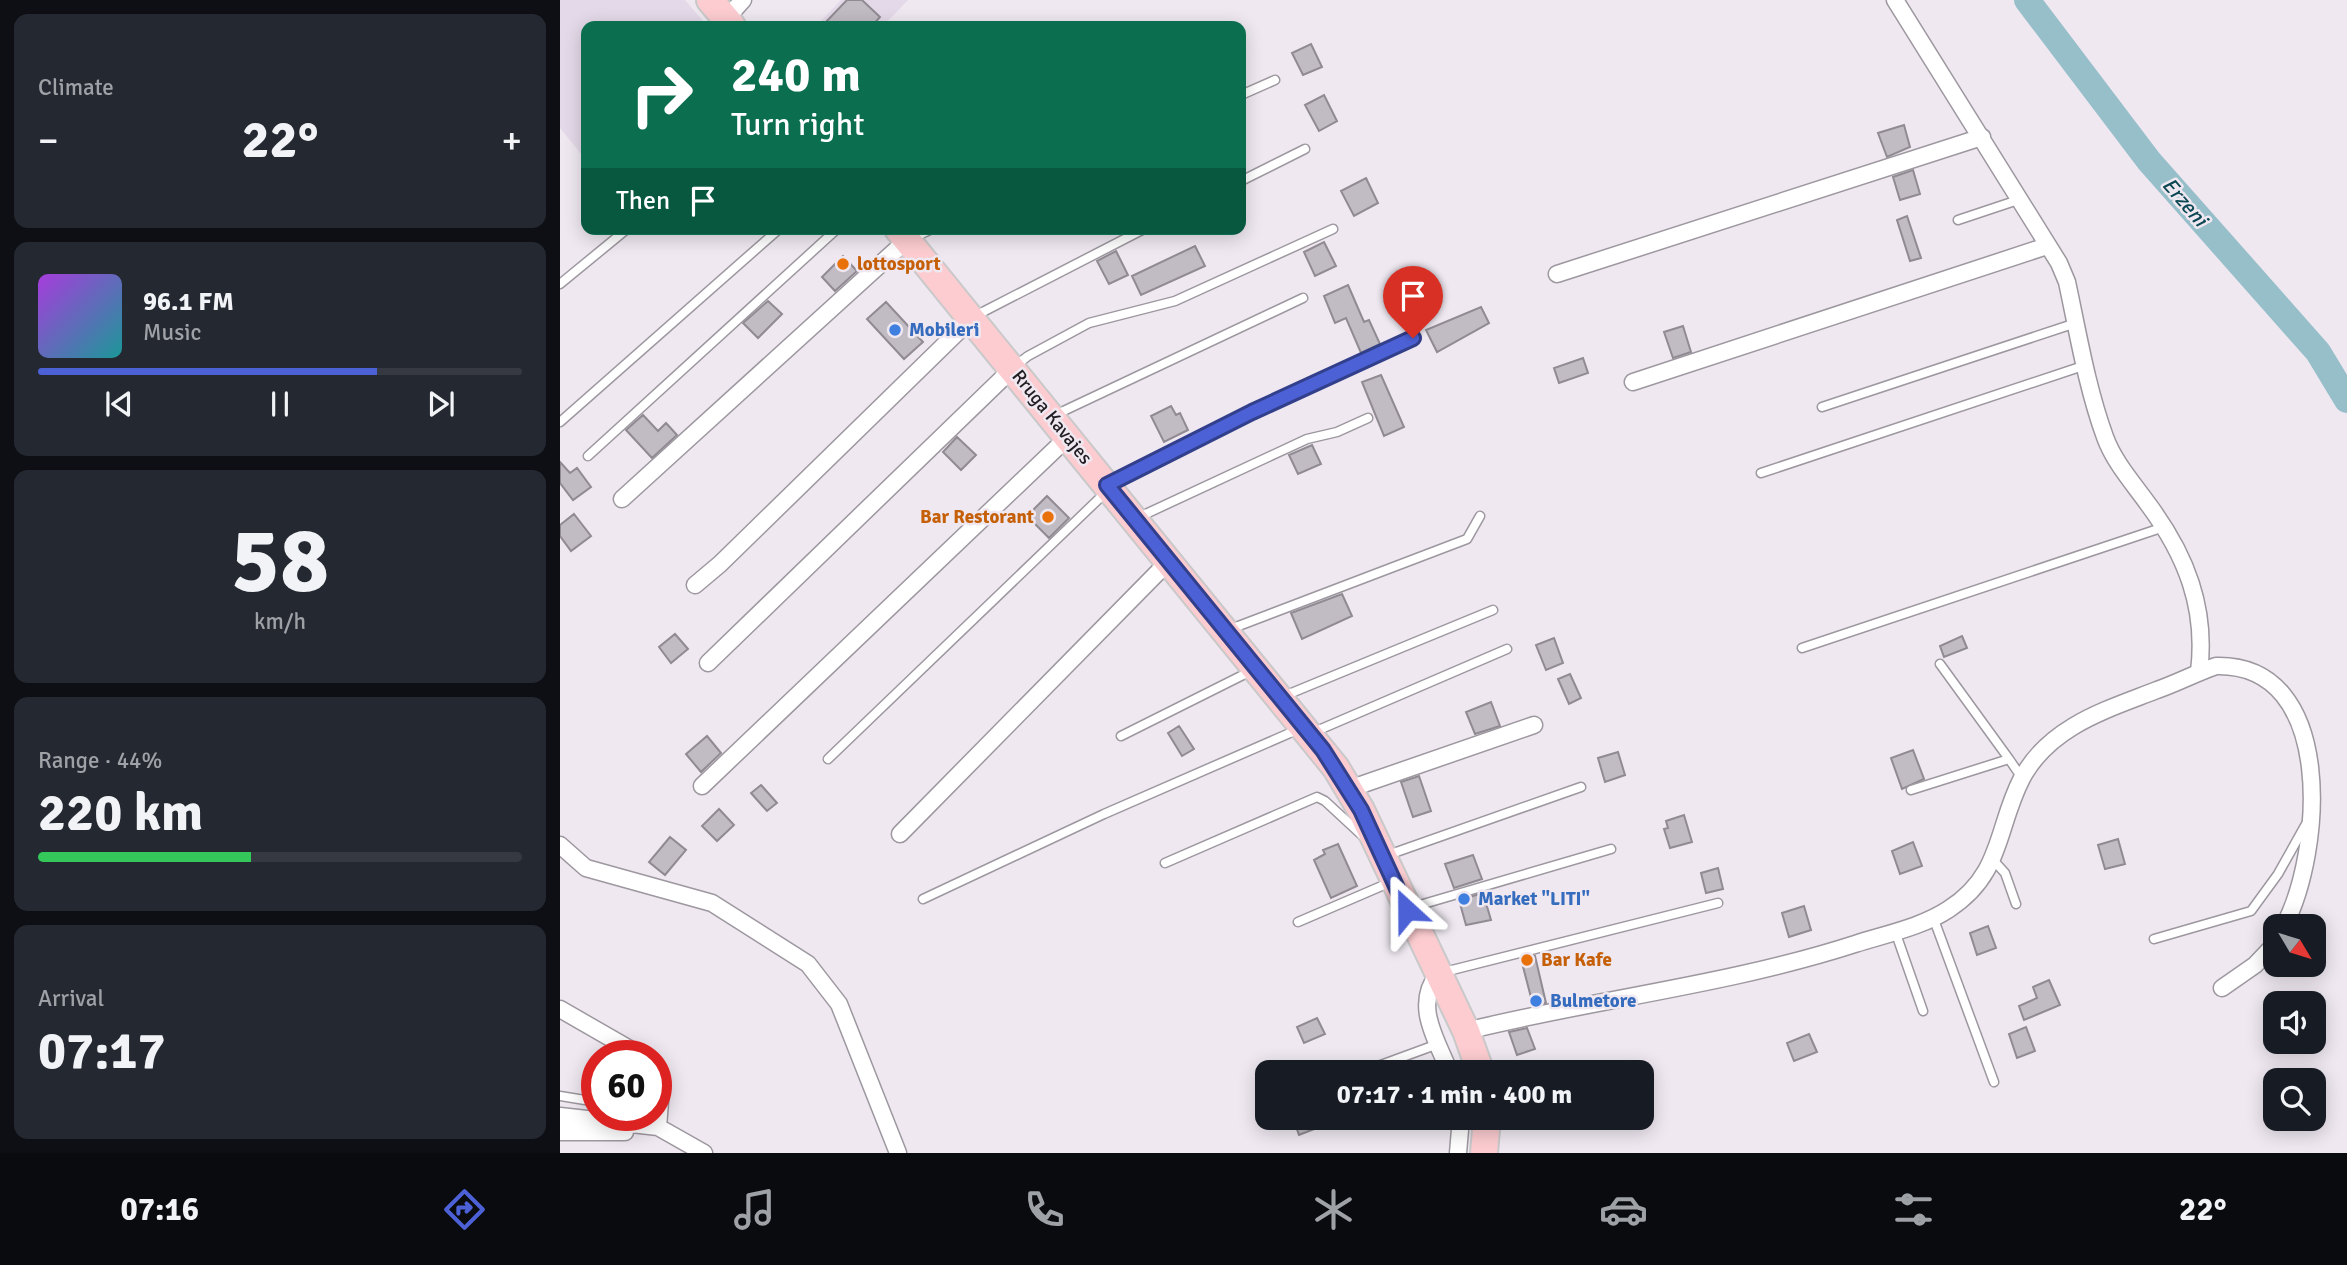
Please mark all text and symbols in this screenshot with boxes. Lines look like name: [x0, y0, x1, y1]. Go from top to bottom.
text: 240 m: [731, 45, 861, 105]
icon: right: [616, 49, 707, 140]
text: Climate: [38, 73, 114, 102]
text: Turn right: [731, 105, 864, 144]
text: 22°: [242, 108, 318, 172]
text: −: [38, 117, 59, 164]
text: +: [501, 117, 522, 164]
water label: Erzeni: [2157, 172, 2215, 234]
icon: arrive: [684, 182, 722, 220]
text: Then: [616, 185, 670, 217]
place label: lottosport: [857, 252, 941, 276]
marker: lottosport: [835, 256, 851, 272]
pin: [1383, 266, 1443, 338]
icon: arrive: [1394, 277, 1432, 315]
text: 96.1 FM: [143, 286, 234, 318]
text: Music: [143, 318, 201, 347]
place label: Mobileri: [909, 318, 979, 342]
marker: Mobileri: [887, 322, 903, 338]
street label: Rruga Kavajes: [1007, 365, 1097, 469]
icon: previous: [100, 385, 138, 423]
icon: pause: [261, 385, 299, 423]
icon: next: [422, 385, 460, 423]
text: 58: [231, 505, 329, 618]
place label: Bar Restorant: [920, 505, 1034, 529]
marker: Bar Restorant: [1040, 509, 1056, 525]
text: km/h: [254, 607, 306, 636]
text: Range · 44%: [38, 746, 162, 775]
text: 220 km: [38, 781, 203, 845]
position arrow: [1370, 873, 1444, 947]
place label: Market "LITI": [1478, 887, 1590, 911]
marker: Market "LITI": [1456, 891, 1472, 907]
north arrow: [2263, 914, 2326, 976]
map controls: [2263, 914, 2326, 1131]
place label: Bar Kafe: [1541, 948, 1612, 972]
marker: Bar Kafe: [1519, 952, 1535, 968]
text: Arrival: [38, 984, 104, 1013]
place label: Bulmetore: [1550, 989, 1636, 1013]
button: sound: [2263, 991, 2326, 1054]
marker: Bulmetore: [1528, 993, 1544, 1009]
text: 07:17: [38, 1019, 166, 1083]
speed limit sign: 60: [581, 1040, 672, 1131]
button: search: [2263, 1068, 2326, 1131]
text: 07:17 · 1 min · 400 m: [1337, 1079, 1572, 1111]
icon: directions: [440, 1185, 489, 1234]
icon: music: [730, 1185, 779, 1234]
icon: phone: [1020, 1185, 1069, 1234]
icon: climate: [1309, 1185, 1358, 1234]
icon: car: [1599, 1185, 1648, 1234]
icon: filters: [1889, 1185, 1938, 1234]
text: 07:16: [120, 1190, 199, 1229]
text: 22°: [2179, 1190, 2226, 1229]

